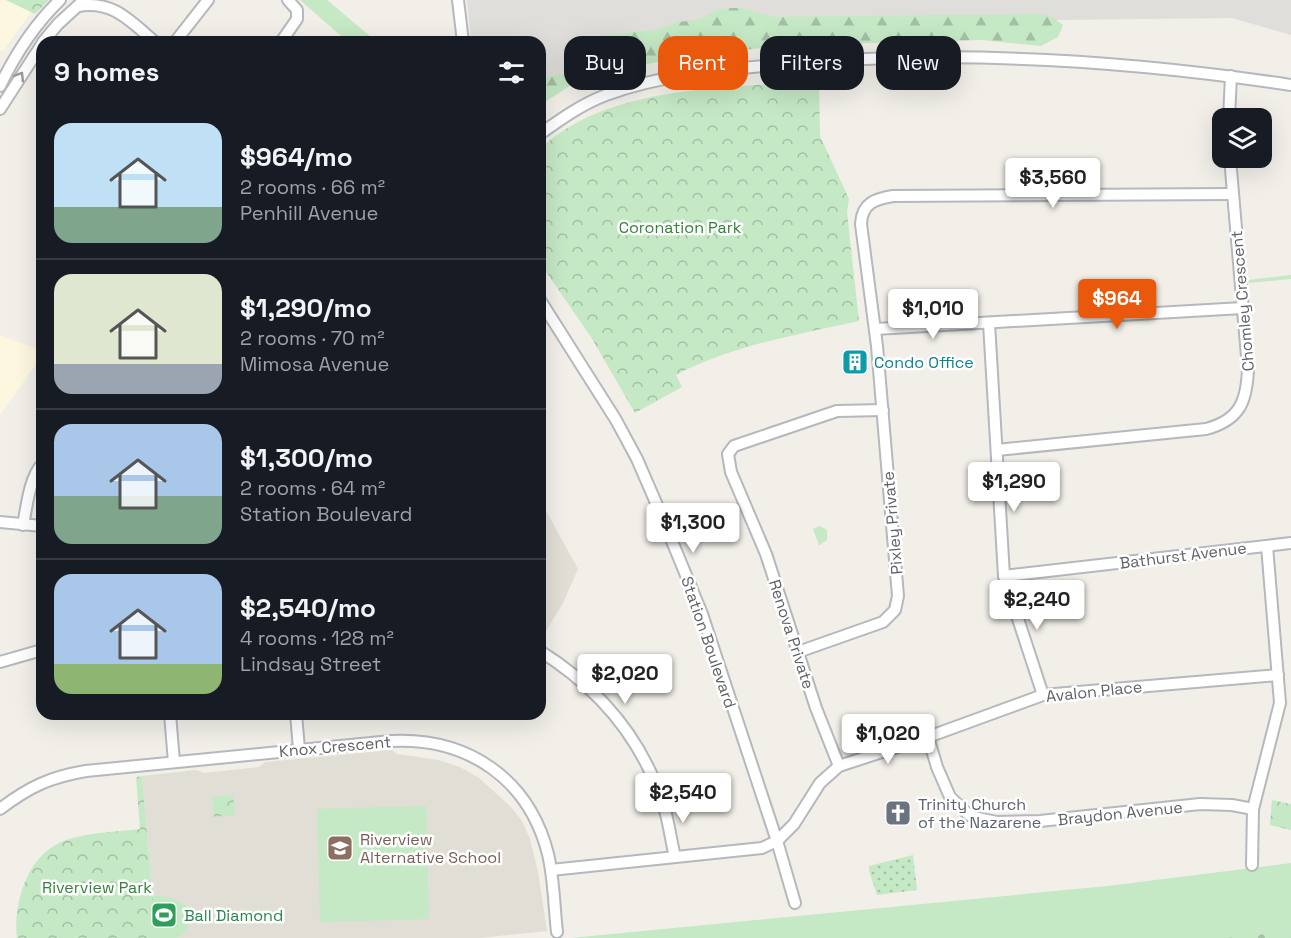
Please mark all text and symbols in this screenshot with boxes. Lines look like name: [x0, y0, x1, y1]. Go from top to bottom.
chip: Buy: [564, 36, 646, 90]
chip: Rent: [658, 36, 748, 90]
chip: Filters: [760, 36, 864, 90]
chip: New: [876, 36, 961, 90]
text: 9 homes: [54, 55, 159, 89]
icon: filters: [495, 56, 528, 89]
one-way arrow: [13, 72, 24, 83]
map controls: [1212, 108, 1272, 168]
button: layers: [1212, 108, 1272, 168]
text: $964/mo: [240, 140, 353, 174]
icon: home: [102, 147, 174, 219]
pin: $3,560: [1004, 158, 1102, 209]
text: $3,560: [1019, 164, 1087, 190]
text: 2 rooms · 66 m²: [240, 174, 385, 200]
text: Penhill Avenue: [240, 200, 378, 226]
park label: Coronation Park: [619, 217, 742, 238]
street label: Chomley Crescent: [1226, 230, 1259, 372]
pin: $964: [1081, 279, 1153, 330]
text: $964: [1092, 285, 1142, 311]
pin: $1,010: [884, 289, 982, 340]
text: $1,290/mo: [240, 291, 372, 325]
text: $1,010: [902, 295, 964, 321]
icon: home: [102, 298, 174, 370]
text: 2 rooms · 70 m²: [240, 325, 384, 351]
building icon: Condo Office: [840, 347, 870, 377]
text: Mimosa Avenue: [240, 351, 389, 377]
place label: Condo Office: [874, 352, 974, 373]
text: $1,300/mo: [240, 441, 373, 475]
icon: home: [102, 448, 174, 520]
pin: $1,290: [965, 462, 1063, 513]
text: $1,290: [982, 468, 1046, 494]
street label: Pixley Private: [878, 470, 907, 575]
text: 2 rooms · 64 m²: [240, 475, 385, 501]
text: Station Boulevard: [240, 501, 412, 527]
pin: $1,300: [644, 503, 742, 554]
text: $1,300: [660, 509, 726, 535]
street label: Bathurst Avenue: [1118, 537, 1248, 574]
street label: Station Boulevard: [676, 574, 741, 711]
street label: Renova Private: [764, 577, 819, 692]
pin: $2,240: [988, 580, 1086, 631]
text: $2,240: [1003, 586, 1071, 612]
text: $2,540/mo: [240, 591, 376, 625]
icon: home: [102, 598, 174, 670]
text: 4 rooms · 128 m²: [240, 625, 394, 651]
text: Lindsay Street: [240, 651, 381, 677]
pin: $2,020: [576, 654, 674, 705]
text: $2,020: [591, 660, 659, 686]
street label: Avalon Place: [1045, 676, 1143, 707]
pin: $1,020: [839, 714, 937, 765]
text: $1,020: [856, 720, 920, 746]
street label: Knox Crescent: [278, 731, 392, 762]
pin: $2,540: [634, 773, 732, 824]
text: $2,540: [649, 779, 717, 805]
place label: Trinity Church of the Nazarene: [918, 794, 1041, 833]
street label: Braydon Avenue: [1057, 796, 1184, 831]
church icon: Trinity Church of the Nazarene: [883, 798, 913, 828]
place label: Riverview Alternative School: [360, 829, 501, 868]
school or university icon: Riverview Alternative School: [325, 833, 355, 863]
park label: Riverview Park: [42, 877, 152, 898]
sports icon: Ball Diamond: [149, 900, 179, 930]
place label: Ball Diamond: [184, 905, 283, 926]

